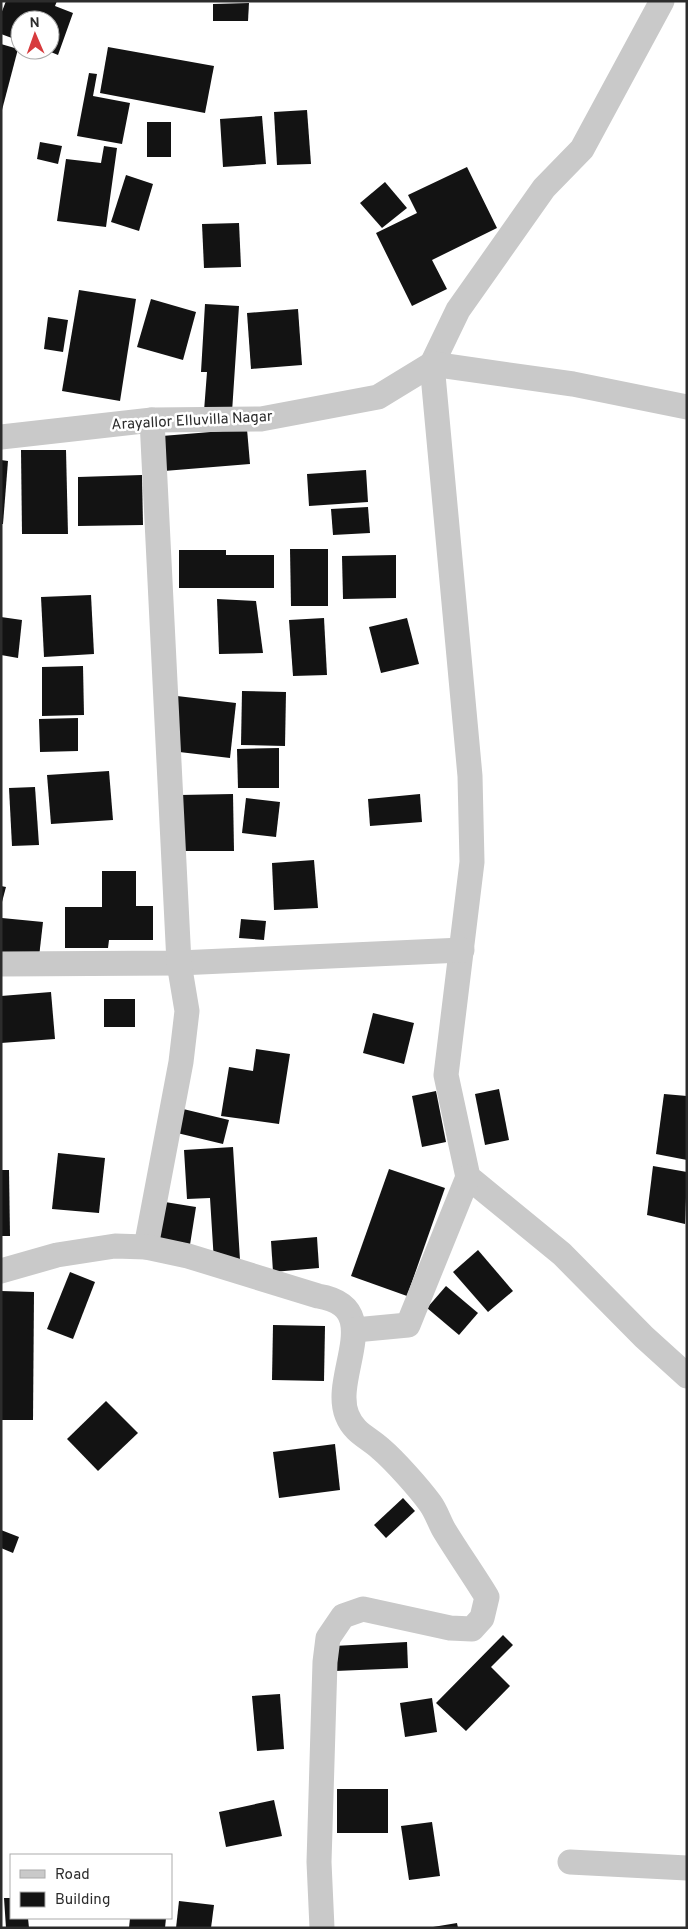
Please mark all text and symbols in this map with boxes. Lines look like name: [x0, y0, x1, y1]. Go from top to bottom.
north arrow: [10, 10, 60, 60]
text: N: [29, 15, 40, 32]
street label: Arayallor Elluvilla Nagar: [111, 408, 273, 435]
legend: [10, 1854, 172, 1919]
text: Road: [55, 1866, 90, 1885]
text: Building: [55, 1891, 110, 1910]

